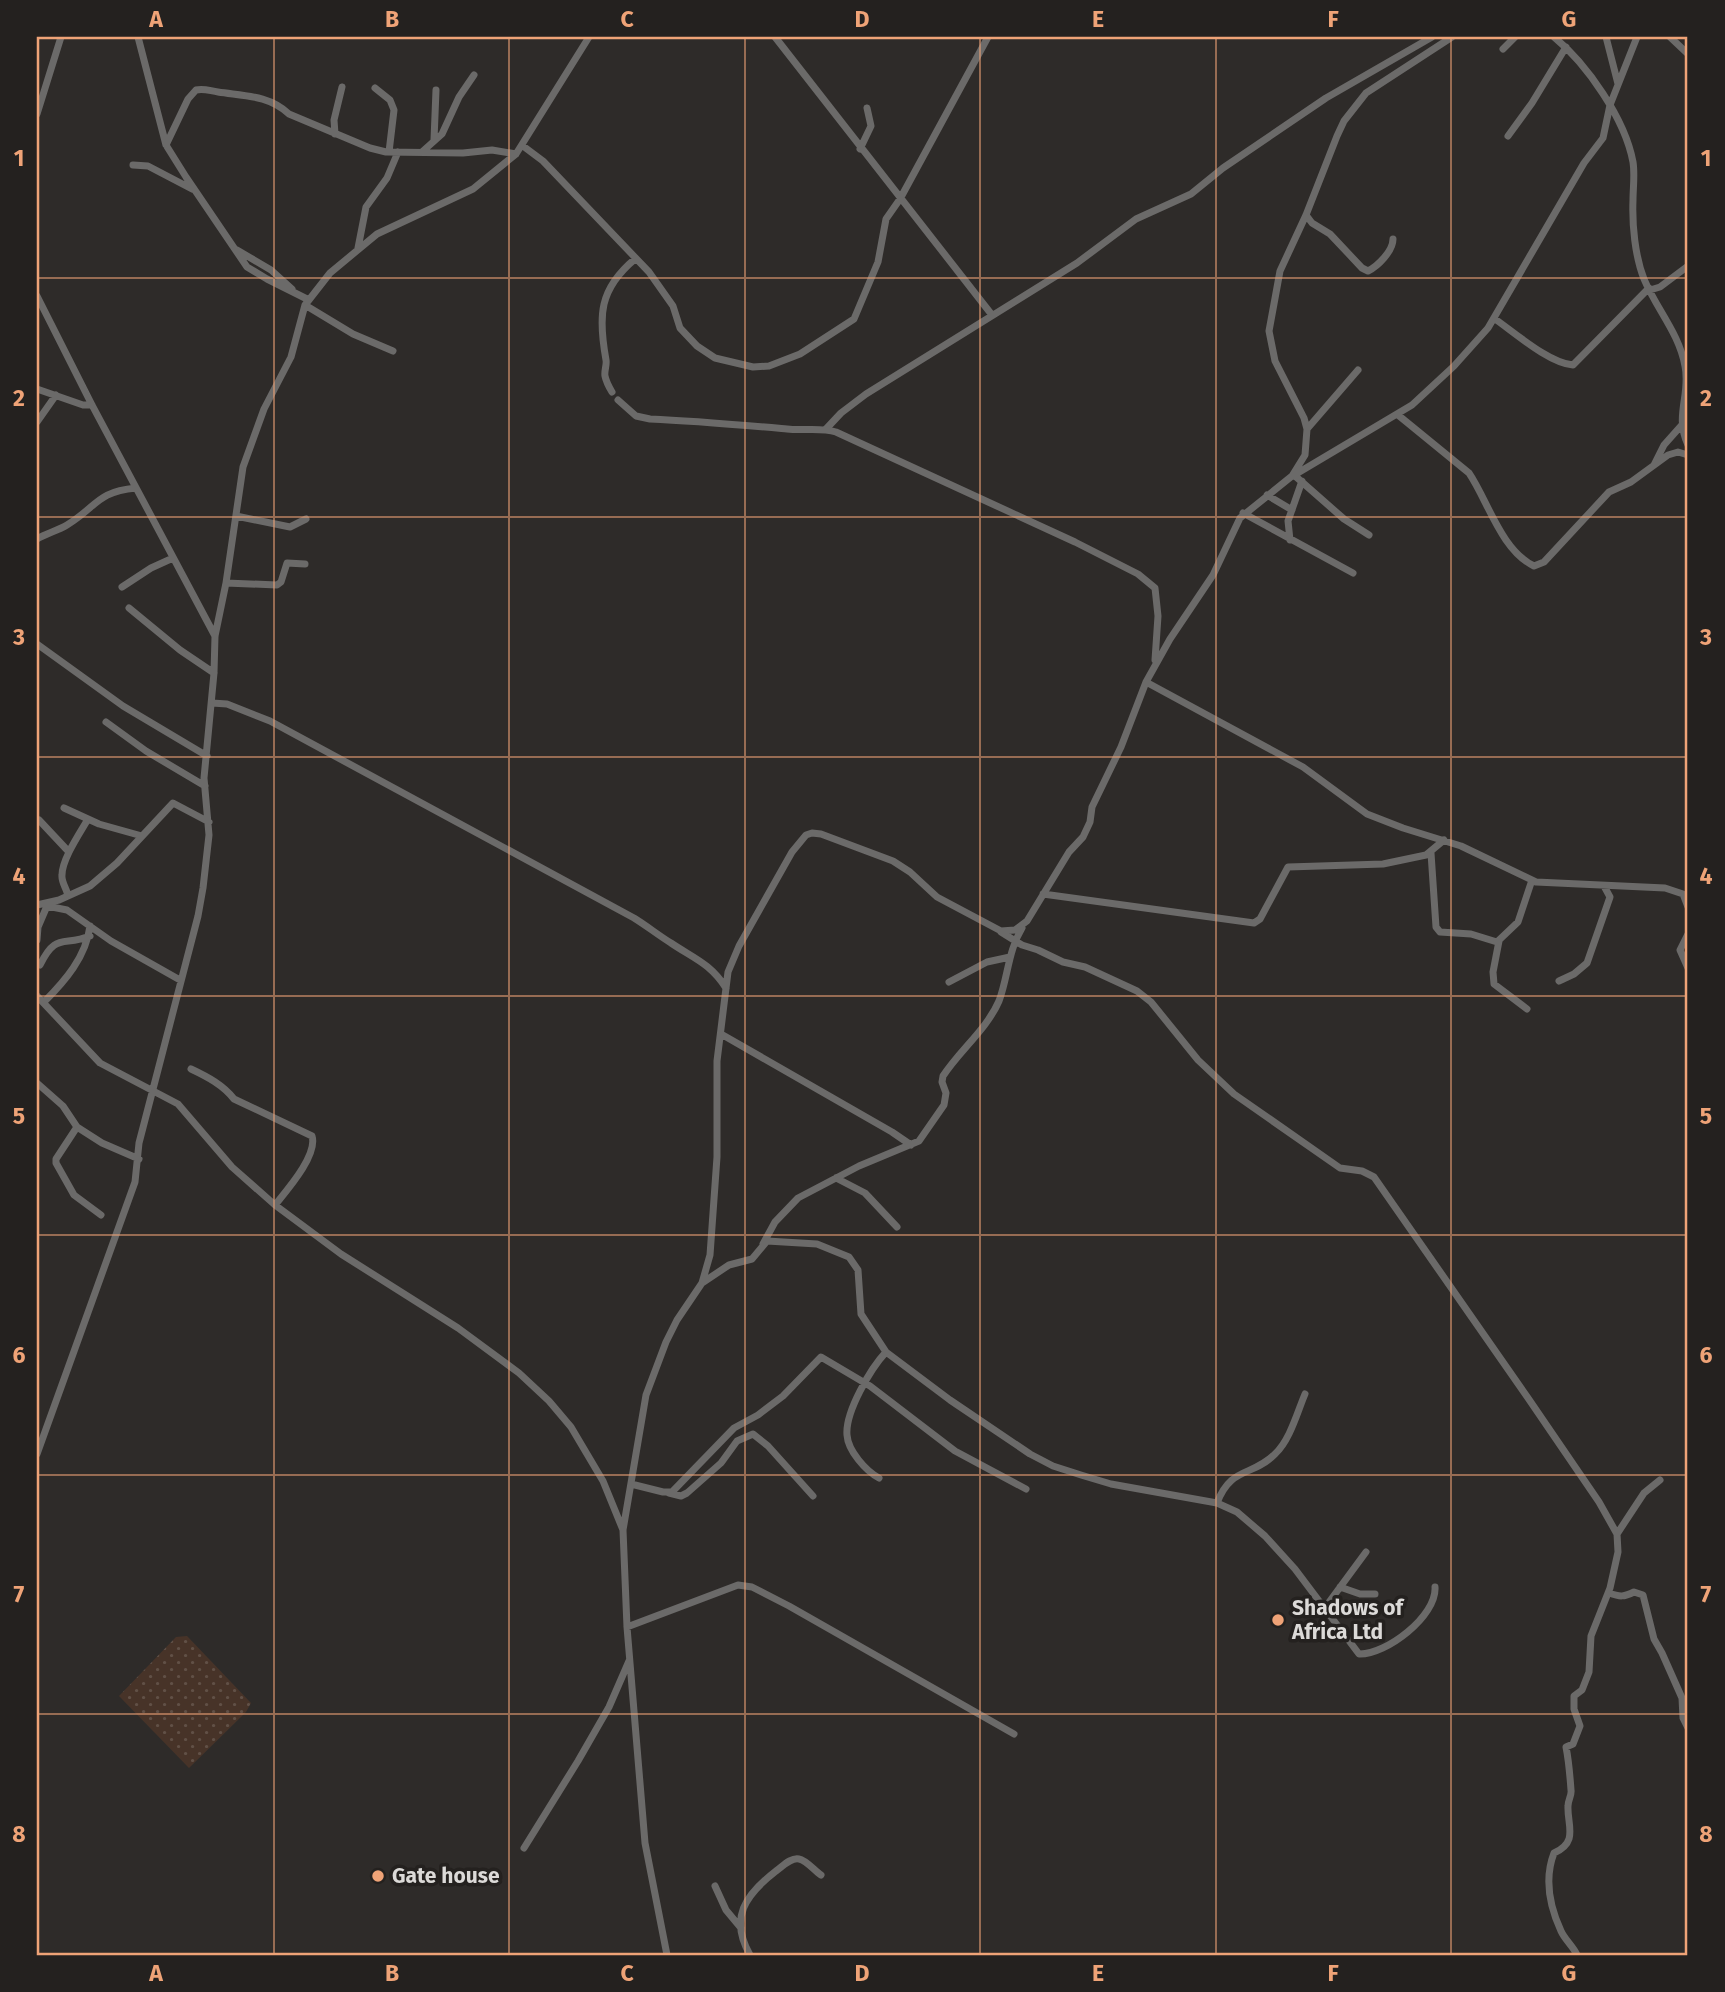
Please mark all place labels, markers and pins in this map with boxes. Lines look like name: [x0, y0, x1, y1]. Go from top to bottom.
place label: Shadows of Africa Ltd: [1291, 1595, 1406, 1645]
marker: Shadows of Africa Ltd: [1270, 1612, 1286, 1628]
place label: Gate house: [392, 1863, 500, 1889]
marker: Gate house: [370, 1868, 386, 1884]

